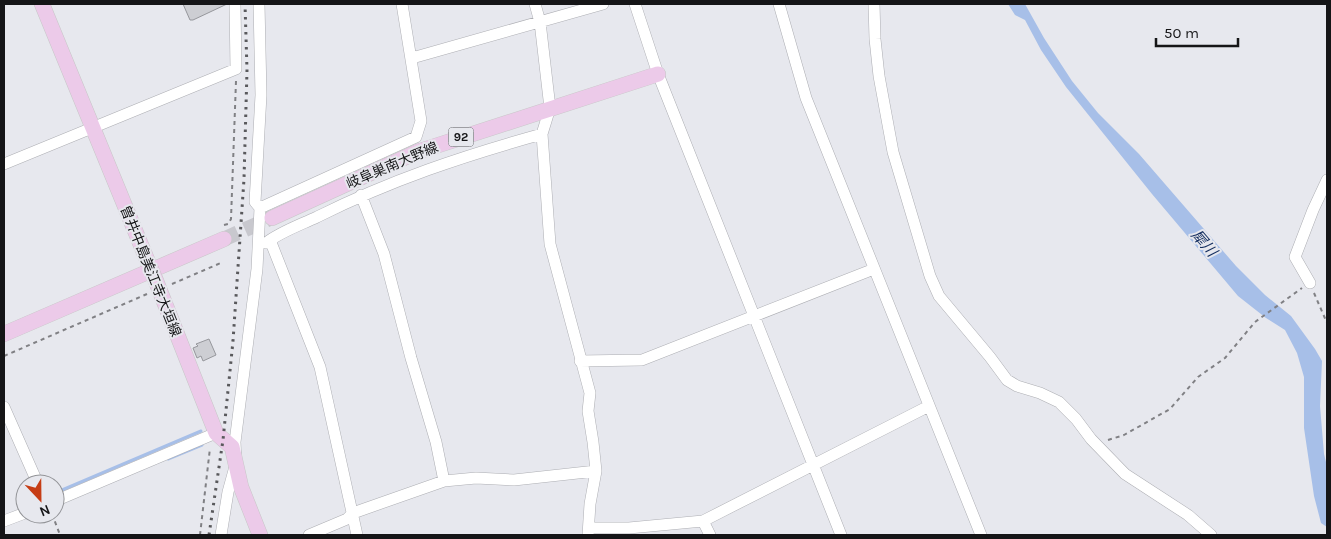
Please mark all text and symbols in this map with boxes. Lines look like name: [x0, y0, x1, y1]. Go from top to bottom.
scale bar: [1156, 15, 1238, 47]
text: 50 m: [1164, 24, 1199, 42]
road number: 92: [448, 128, 474, 146]
street label: 岐阜巣南大野線: [344, 138, 441, 192]
street label: 曽井中島美江寺大垣線: [116, 203, 185, 339]
water label: 犀川: [1187, 226, 1222, 262]
north arrow: [15, 474, 65, 524]
text: N: [37, 501, 53, 520]

